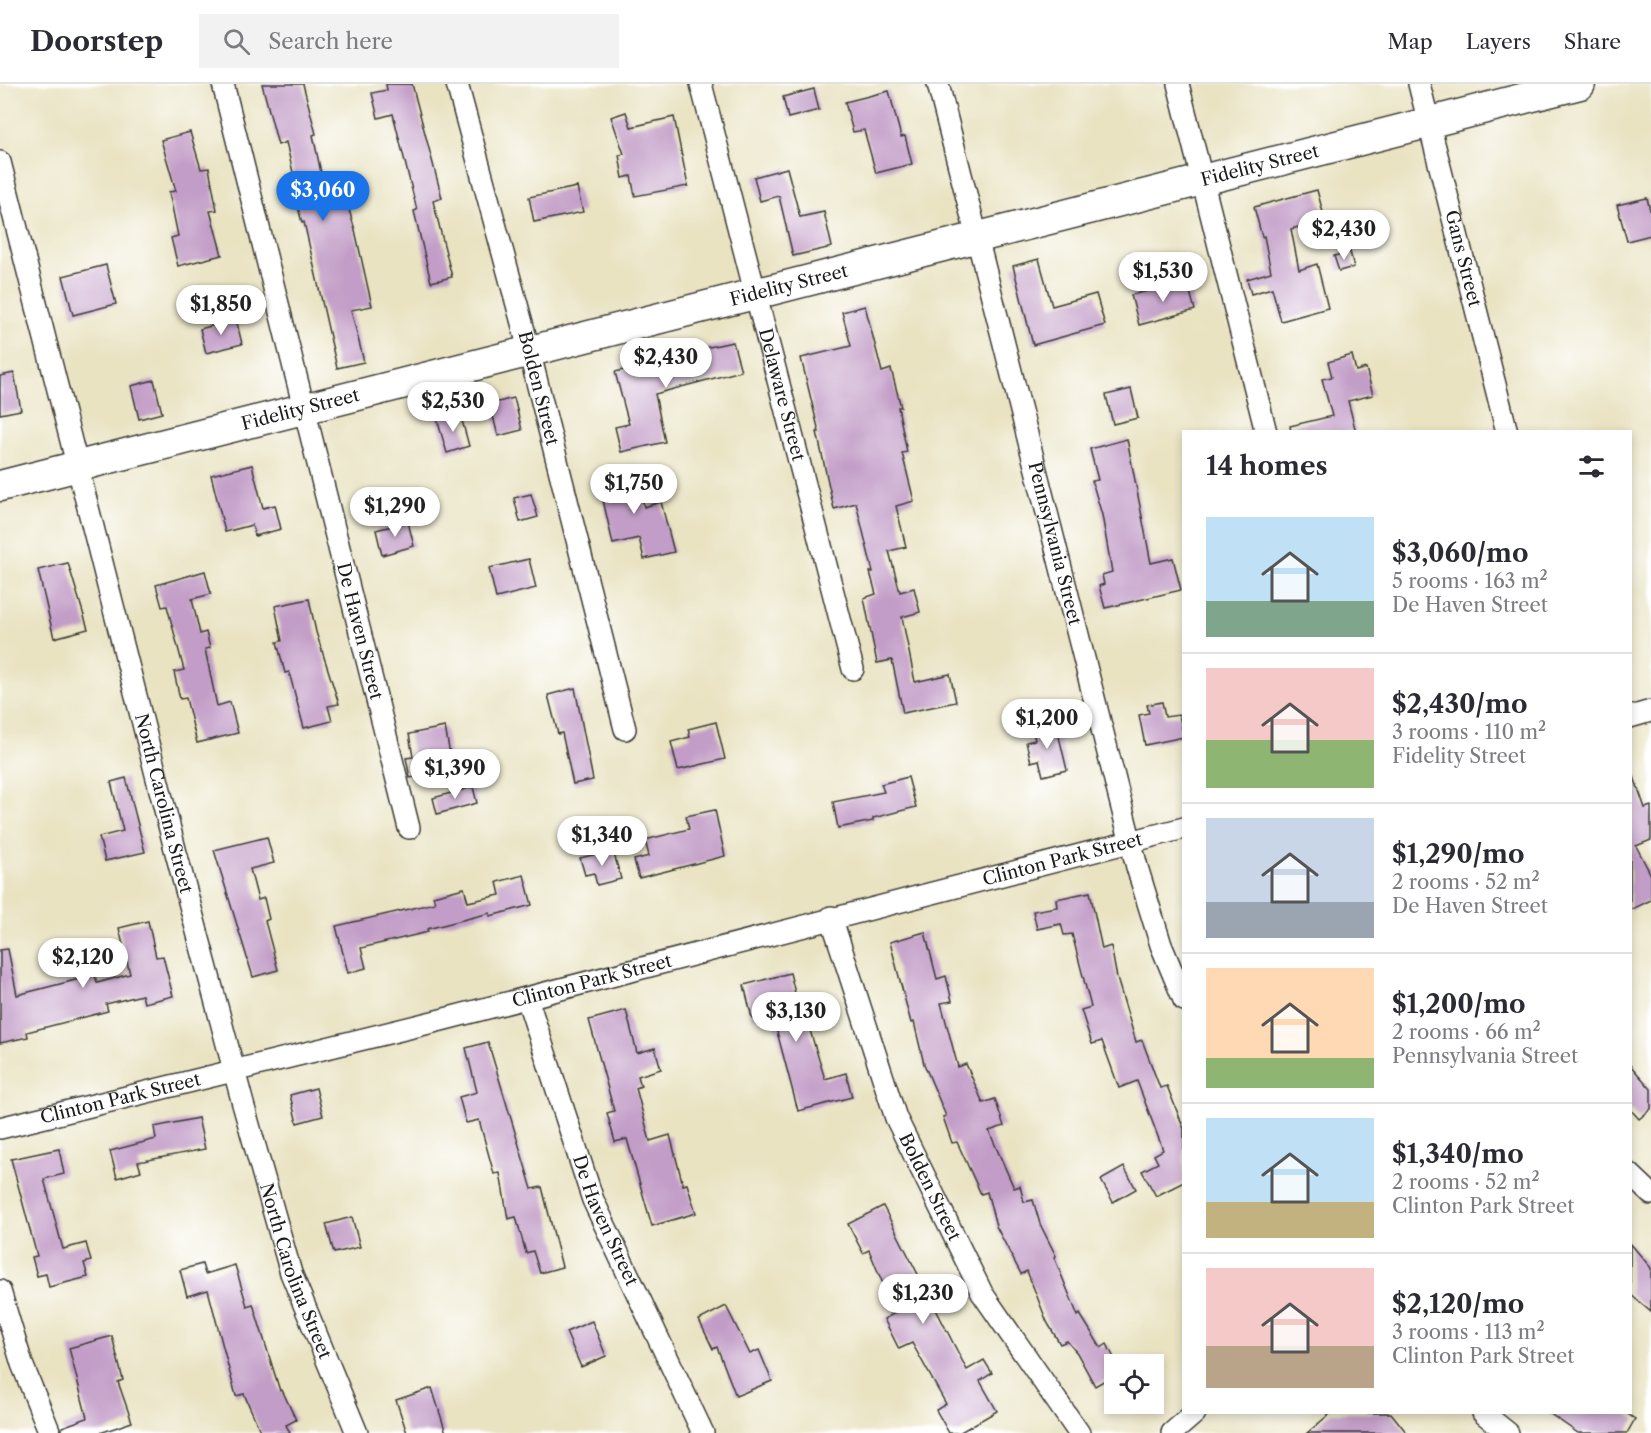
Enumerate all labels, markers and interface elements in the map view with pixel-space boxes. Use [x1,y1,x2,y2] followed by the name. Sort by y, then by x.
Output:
[199,14,619,68] search box
[30,24,163,58] text: Doorstep
[220,25,253,58] icon: search
[268,28,393,55] text: Search here
[1388,29,1433,54] text: Map
[1466,29,1531,54] text: Layers
[1564,29,1621,54] text: Share
[1199,140,1322,191] street label: Fidelity Street
[274,171,372,222] pin: $3,060
[290,178,356,202] text: $3,060
[1440,208,1486,310] street label: Gans Street
[1295,210,1393,261] pin: $2,430
[1312,217,1376,241] text: $2,430
[1114,252,1212,303] pin: $1,530
[1133,259,1193,283] text: $1,530
[728,260,851,311] street label: Fidelity Street
[172,285,270,336] pin: $1,850
[190,292,252,316] text: $1,850
[754,326,810,464] street label: Delaware Street
[513,329,564,448] street label: Bolden Street
[617,338,715,389] pin: $2,430
[634,345,698,369] text: $2,430
[404,382,502,433] pin: $2,530
[239,384,362,435] street label: Fidelity Street
[421,389,485,413] text: $2,530
[1206,450,1328,482] text: 14 homes
[1575,450,1608,483] icon: filters
[1023,459,1086,628] street label: Pennsylvania Street
[585,464,683,515] pin: $1,750
[604,471,664,495] text: $1,750
[346,487,444,538] pin: $1,290
[364,494,426,518] text: $1,290
[1392,537,1528,569] text: $3,060/mo
[1254,541,1326,613] icon: home
[332,560,388,703] street label: De Haven Street
[1392,569,1548,593] text: 5 rooms · 163 m²
[1392,593,1548,617] text: De Haven Street
[1392,688,1527,720] text: $2,430/mo
[1254,692,1326,764] icon: home
[998,699,1096,750] pin: $1,200
[1016,706,1078,730] text: $1,200
[130,711,197,896] street label: North Carolina Street
[1392,720,1546,744] text: 3 rooms · 110 m²
[1392,744,1526,768] text: Fidelity Street
[406,749,504,800] pin: $1,390
[424,756,486,780] text: $1,390
[553,816,651,867] pin: $1,340
[571,823,633,847] text: $1,340
[980,828,1145,891] street label: Clinton Park Street
[1392,838,1525,870] text: $1,290/mo
[1254,842,1326,914] icon: home
[1392,870,1540,894] text: 2 rooms · 52 m²
[1392,894,1548,918] text: De Haven Street
[34,938,132,989] pin: $2,120
[52,945,114,969] text: $2,120
[510,950,675,1012] street label: Clinton Park Street
[1392,988,1526,1020] text: $1,200/mo
[747,992,845,1043] pin: $3,130
[1254,992,1326,1064] icon: home
[765,999,827,1023] text: $3,130
[1392,1020,1541,1044] text: 2 rooms · 66 m²
[1392,1044,1578,1068] text: Pennsylvania Street
[38,1068,203,1129] street label: Clinton Park Street
[894,1129,966,1245] street label: Bolden Street
[1392,1138,1524,1170] text: $1,340/mo
[1254,1142,1326,1214] icon: home
[568,1152,643,1290] street label: De Haven Street
[1392,1170,1540,1194] text: 2 rooms · 52 m²
[255,1181,336,1363] street label: North Carolina Street
[1392,1194,1574,1218] text: Clinton Park Street
[874,1274,972,1325] pin: $1,230
[892,1281,954,1305] text: $1,230
[1392,1288,1524,1320] text: $2,120/mo
[1254,1292,1326,1364] icon: home
[1392,1320,1545,1344] text: 3 rooms · 113 m²
[1392,1344,1574,1368] text: Clinton Park Street
[1104,1354,1164,1414] map controls
[1104,1354,1164,1414] button: locate

